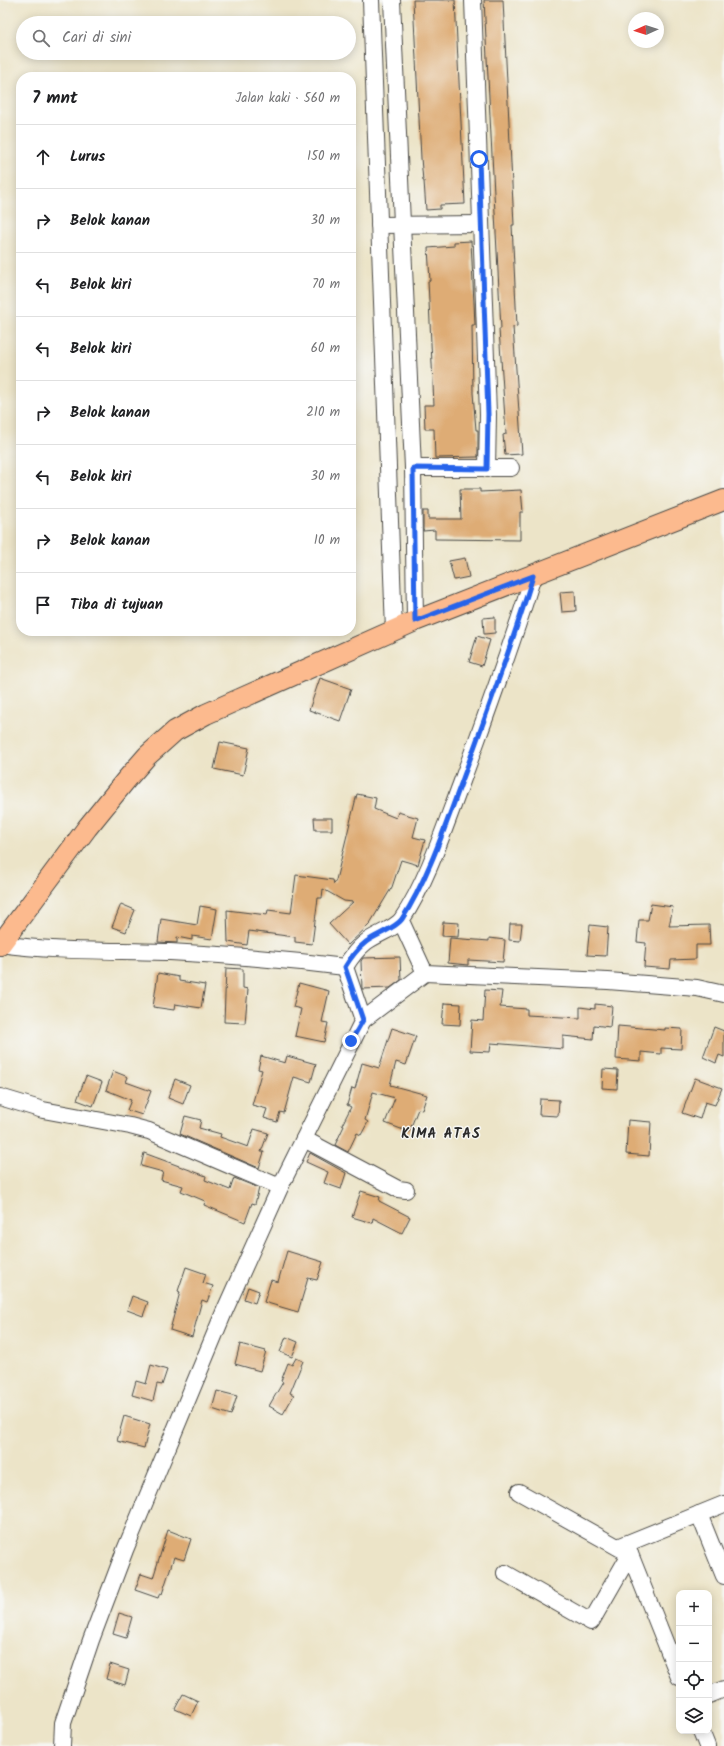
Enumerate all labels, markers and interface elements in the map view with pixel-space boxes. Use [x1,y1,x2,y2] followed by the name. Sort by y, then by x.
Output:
[628,12,664,48] north arrow
[16,16,356,60] search box
[62,26,131,50] text: Cari di sini
[30,27,52,49] icon: search
[32,85,78,112] text: 7 mnt
[235,88,340,109] text: Jalan kaki · 560 m
[70,145,105,169] text: Lurus
[32,146,54,168] icon: ahead
[307,146,340,167] text: 150 m
[470,150,488,168] route start
[70,209,150,233] text: Belok kanan
[32,210,54,232] icon: right
[311,210,340,231] text: 30 m
[70,273,131,297] text: Belok kiri
[32,274,54,296] icon: left
[312,274,340,295] text: 70 m
[70,337,131,361] text: Belok kiri
[32,338,54,360] icon: left
[311,338,340,359] text: 60 m
[70,401,150,425] text: Belok kanan
[32,402,54,424] icon: right
[306,402,340,423] text: 210 m
[70,465,131,489] text: Belok kiri
[32,466,54,488] icon: left
[311,466,340,487] text: 30 m
[70,529,150,553] text: Belok kanan
[32,530,54,552] icon: right
[314,530,340,551] text: 10 m
[70,593,163,617] text: Tiba di tujuan
[32,594,54,616] icon: arrive
[342,1032,360,1050] route end
[401,1123,481,1145] district label: KIMA ATAS
[676,1590,712,1734] map controls
[676,1590,712,1626] button: +
[676,1626,712,1662] button: −
[676,1662,712,1698] button: locate
[676,1698,712,1734] button: layers

